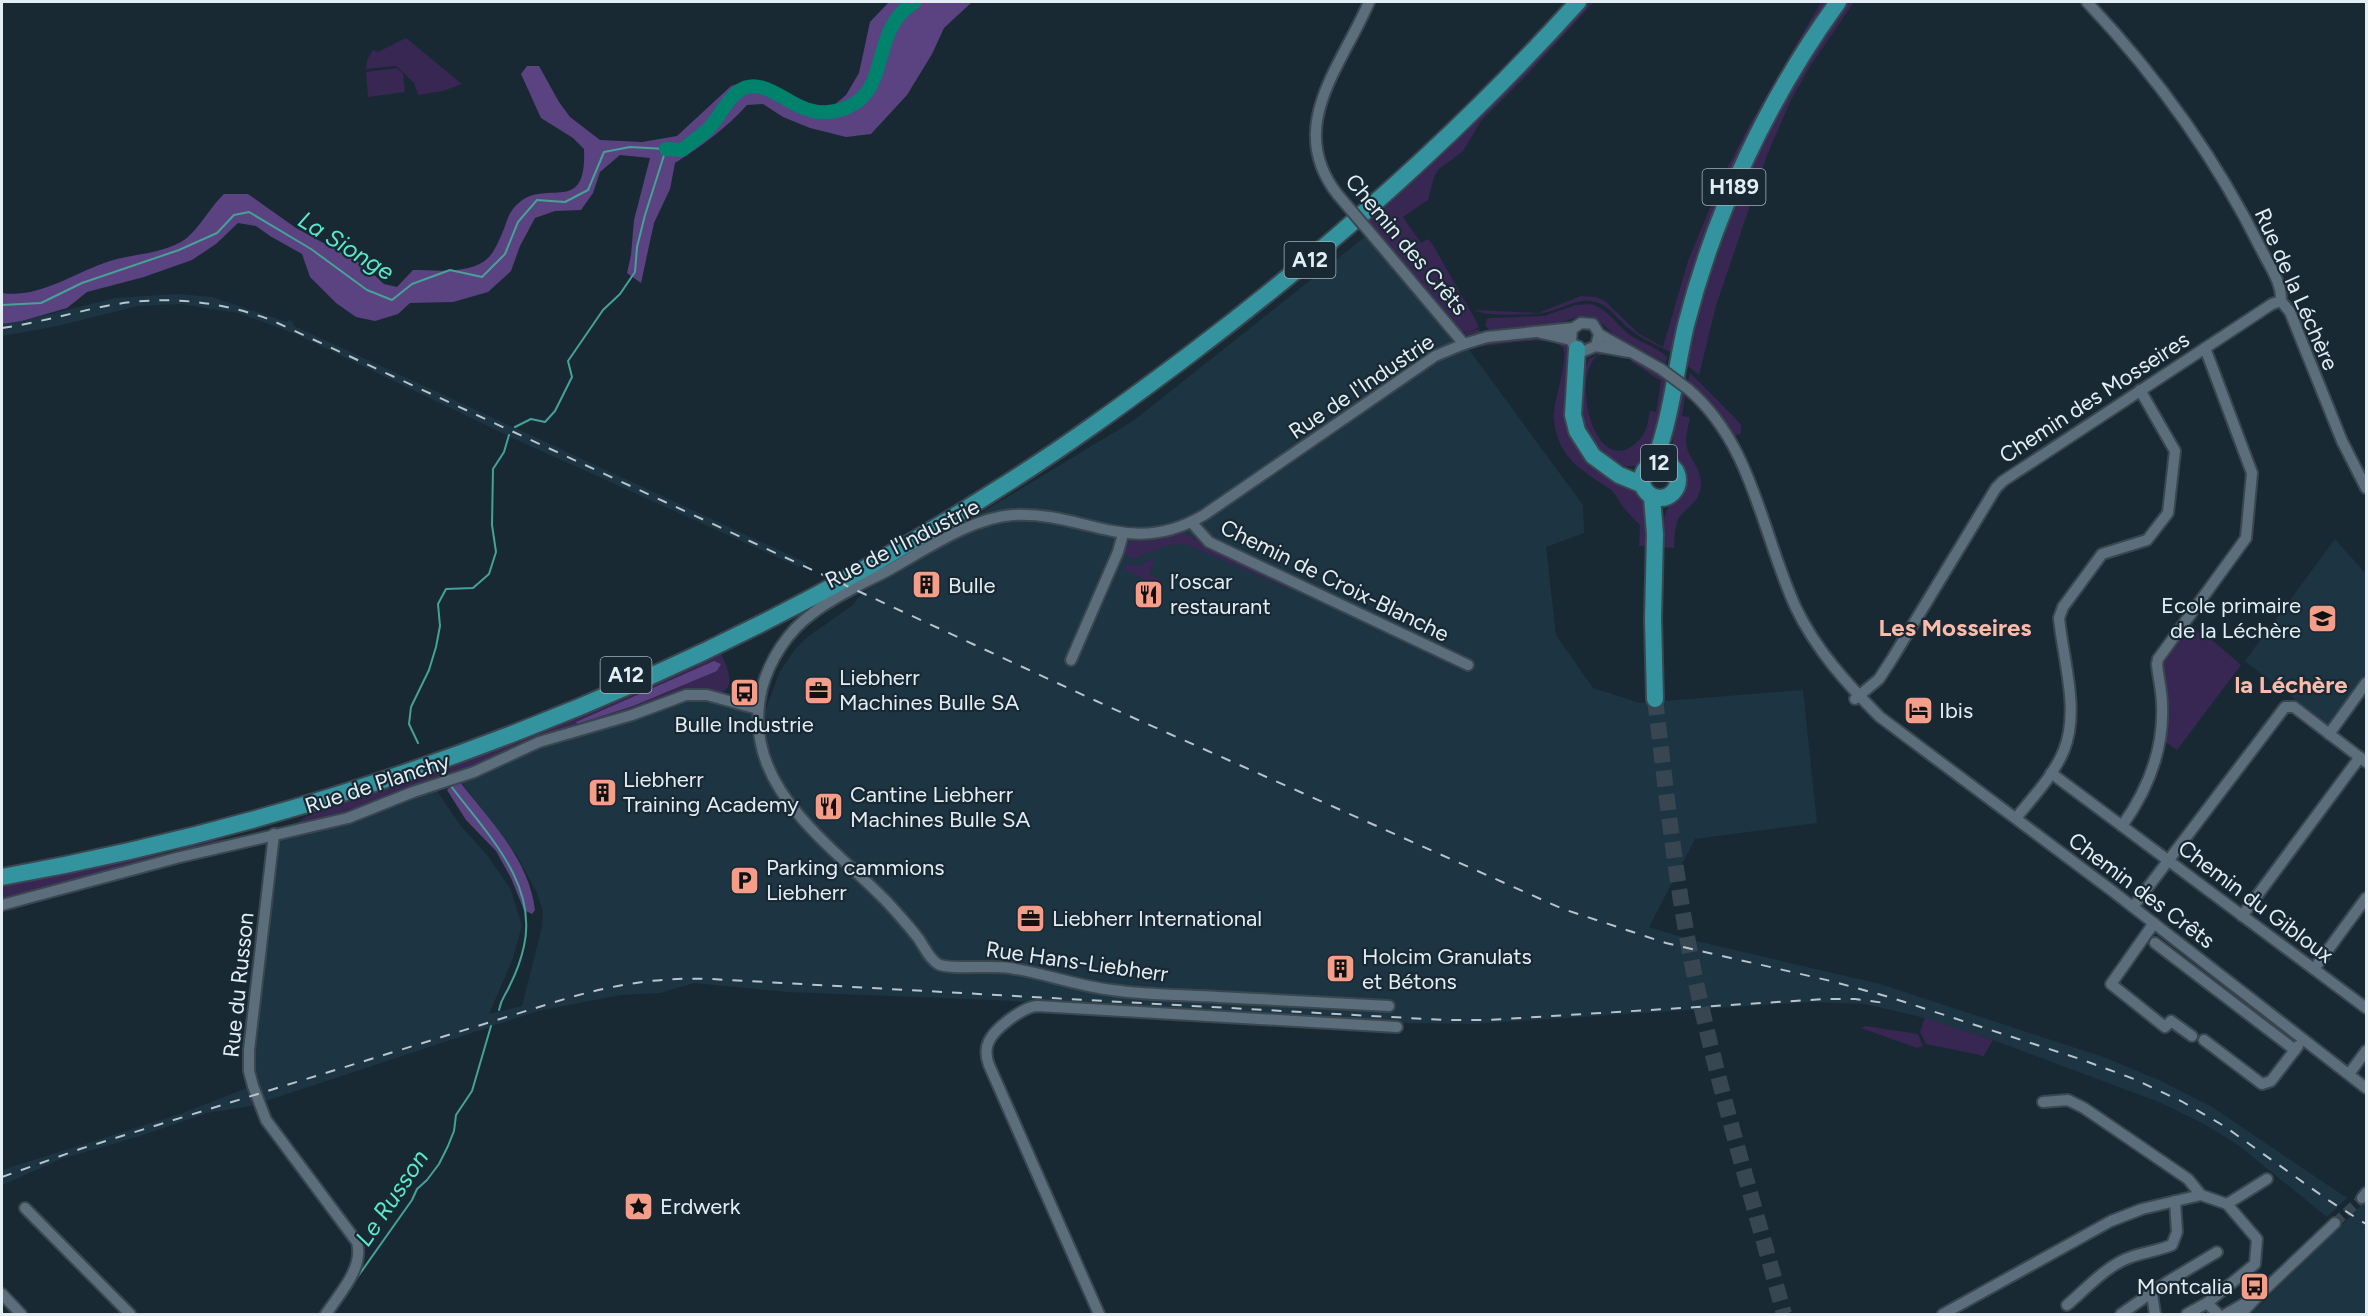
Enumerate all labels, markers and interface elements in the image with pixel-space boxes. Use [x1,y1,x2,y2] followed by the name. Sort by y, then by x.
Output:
[1340,168,1474,320] street label: Chemin des Crêts
[1702,169,1766,205] road number: H189
[2249,204,2344,374] street label: Rue de la Léchère
[293,205,399,286] water label: La Sionge
[1284,242,1336,278] road number: A12
[1994,326,2194,469] street label: Chemin des Mosseires
[1283,328,1439,445] street label: Rue de l'Industrie
[1641,445,1677,481] road number: 12
[821,493,984,594] street label: Rue de l'Industrie
[1216,513,1453,648] street label: Chemin de Croix-Blanche
[1170,568,1271,620] place label: l’oscar restaurant
[911,569,943,601] building icon: Bulle
[948,572,995,599] place label: Bulle
[1133,578,1165,610] restaurant icon: l’oscar restaurant
[2161,592,2301,644] place label: Ecole primaire de la Léchère
[2306,602,2338,634] school or university icon: Ecole primaire de la Léchère
[1878,613,2032,642] district label: Les Mosseires
[600,657,652,693] road number: A12
[839,664,1019,716] place label: Liebherr Machines Bulle SA
[2234,670,2348,699] district label: la Léchère
[802,674,834,706] office icon: Liebherr Machines Bulle SA
[728,676,760,708] bus stop icon: Bulle Industrie
[1902,694,1934,726] hotel icon: Ibis
[1939,697,1973,724] place label: Ibis
[674,711,814,738] place label: Bulle Industrie
[301,747,453,820] street label: Rue de Planchy
[623,766,799,818] place label: Liebherr Training Academy
[586,776,618,808] building icon: Liebherr Training Academy
[850,781,1030,833] place label: Cantine Liebherr Machines Bulle SA
[813,791,845,823] restaurant icon: Cantine Liebherr Machines Bulle SA
[2063,827,2220,954] street label: Chemin des Crêts
[2173,834,2339,969] street label: Chemin du Gibloux
[766,854,945,906] place label: Parking cammions Liebherr
[729,864,761,896] parking icon: Parking cammions Liebherr
[1015,902,1047,934] office icon: Liebherr International
[1052,905,1262,932] place label: Liebherr International
[217,911,260,1059] street label: Rue du Russon
[984,935,1170,988] street label: Rue Hans-Liebherr
[1362,943,1532,995] place label: Holcim Granulats et Bétons
[1325,953,1357,985] building icon: Holcim Granulats et Bétons
[349,1144,434,1251] water label: Le Russon
[623,1190,655,1222] place icon: Erdwerk
[660,1193,741,1220] place label: Erdwerk
[2238,1270,2270,1302] bus stop icon: Montcalia
[2137,1273,2233,1300] place label: Montcalia

